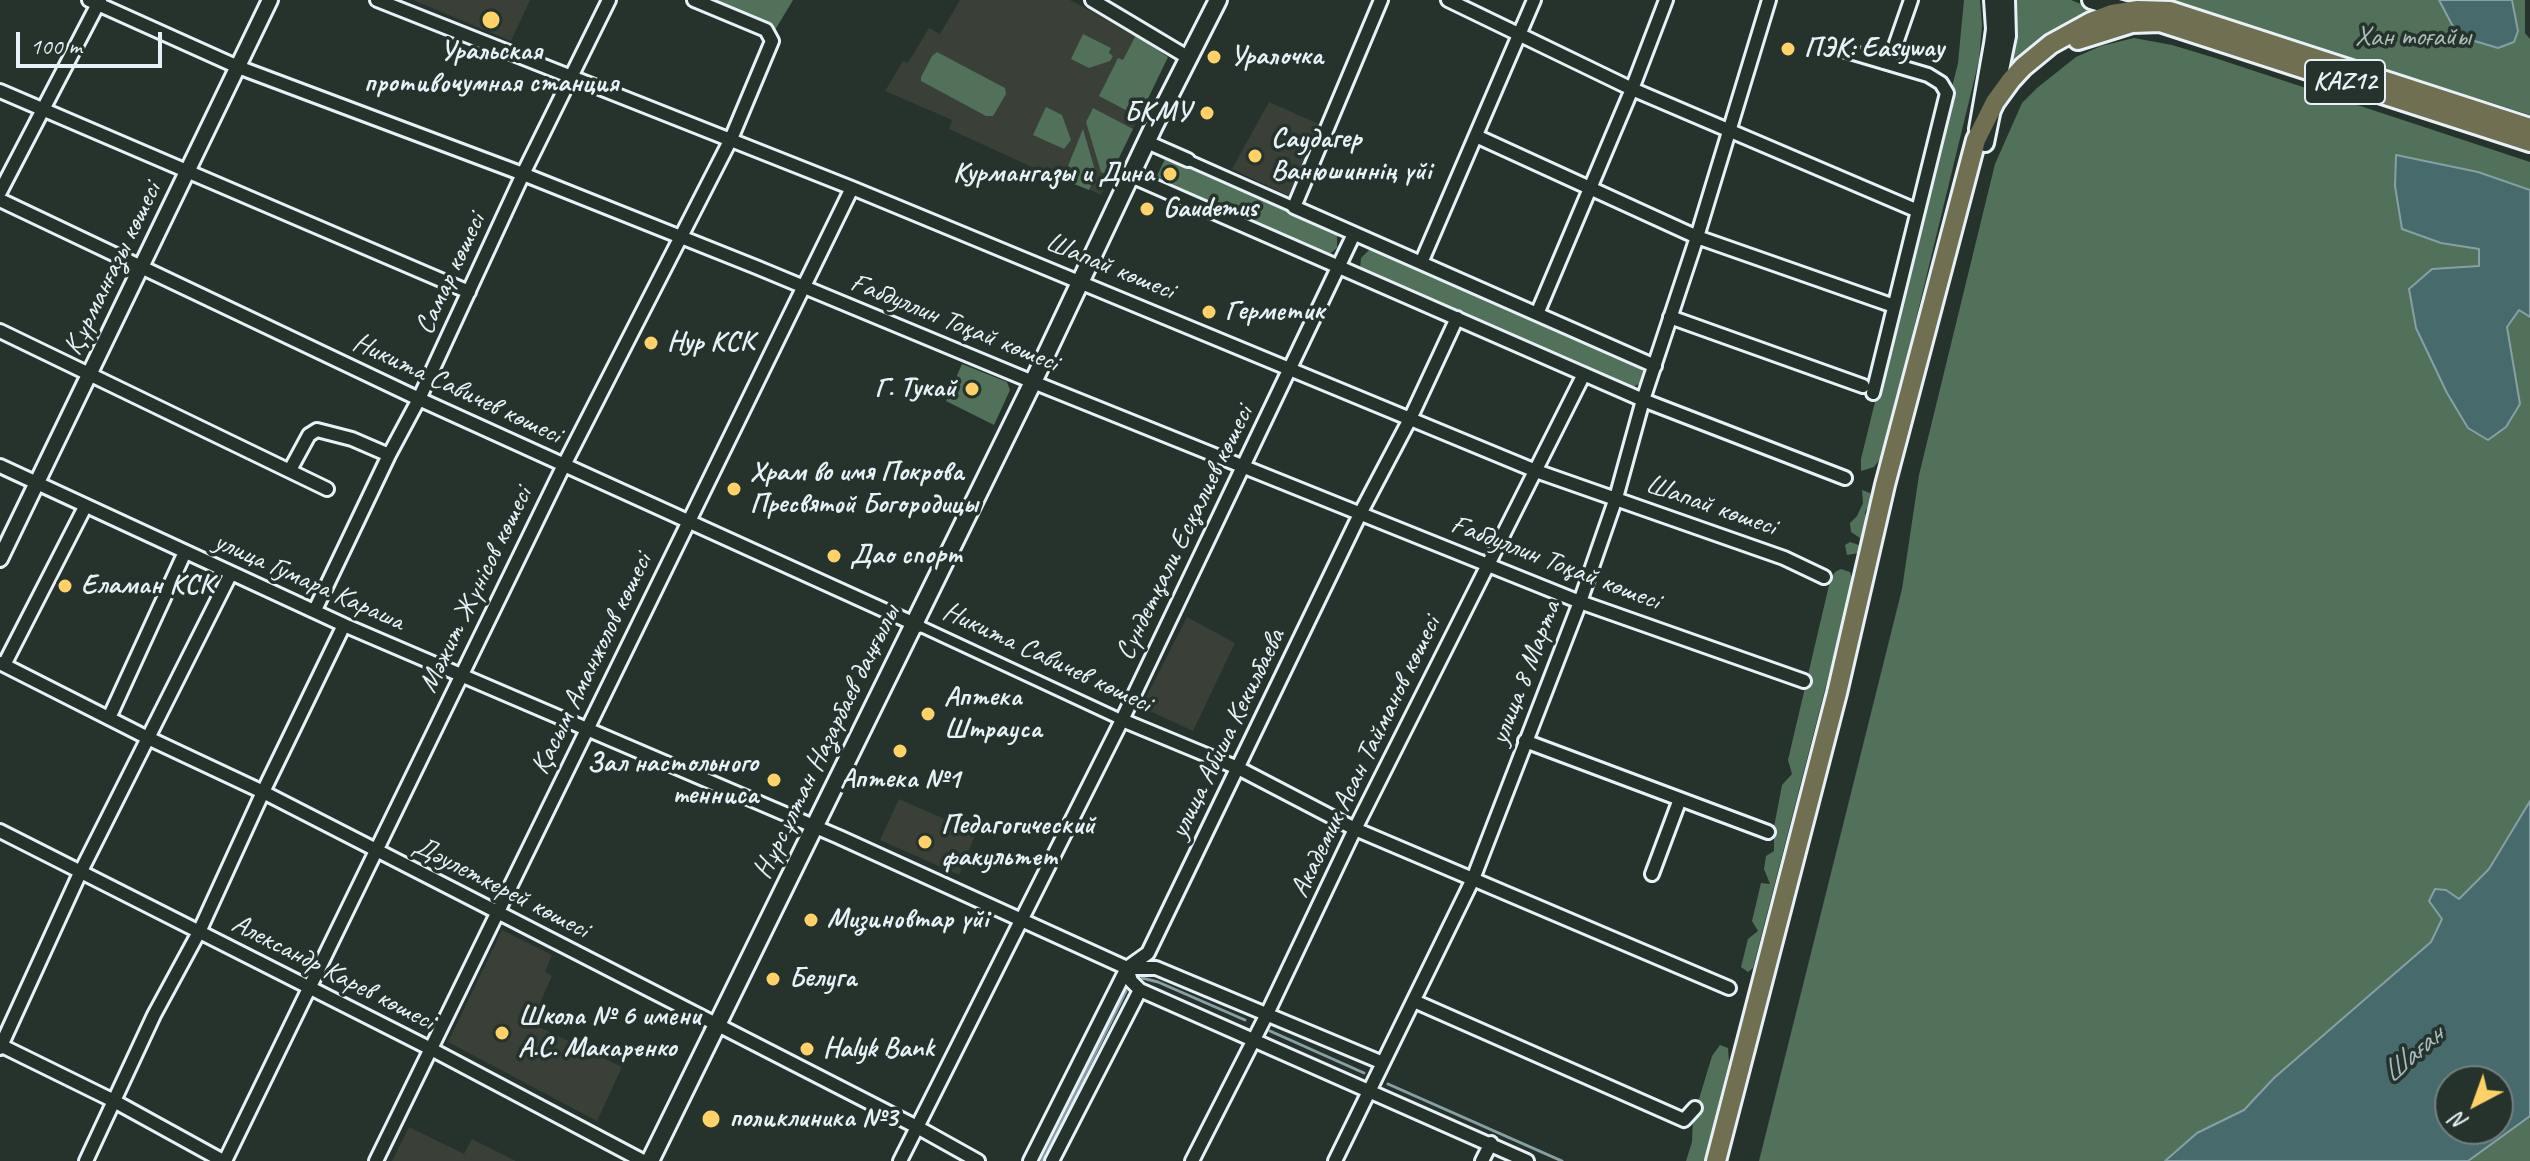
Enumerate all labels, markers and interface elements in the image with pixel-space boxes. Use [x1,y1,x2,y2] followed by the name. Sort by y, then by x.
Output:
[480,9,502,31] marker: Уральская противочумная станция
[20,16,166,66] scale bar
[2355,21,2471,55] park label: Хан тоғайы
[30,31,82,61] text: 100 m
[1804,32,1944,66] place label: ПЭК: Easyway
[364,35,618,101] place label: Уральская противочумная станция
[1230,40,1323,74] place label: Уралочка
[1779,40,1797,58] marker: ПЭК: Easyway
[1205,48,1223,66] marker: Уралочка
[2305,60,2385,104] road number: KAZ12
[1124,96,1191,130] place label: БҚМУ
[1198,104,1216,122] marker: БҚМУ
[1271,123,1431,189] place label: Саудагер Ванюшиннің үйі
[1246,147,1264,165] marker: Саудагер Ванюшиннің үйі
[953,157,1154,191] place label: Курмангазы и Дина
[1161,165,1179,183] marker: Курмангазы и Дина
[57,177,169,361] street label: Құрманғазы көшесі
[1163,192,1258,226] place label: Gaudemus
[1138,200,1156,218] marker: Gaudemus
[408,208,494,340] street label: Самар көшесі
[1041,226,1179,308] street label: Шапай көшесі
[845,266,1063,380] street label: Ғабдуллин Тоқай көшесі
[1225,295,1324,329] place label: Герметик
[1200,303,1218,321] marker: Герметик
[347,326,567,452] street label: Никита Савичев көшесі
[667,326,755,360] place label: Нур КСК
[642,334,660,352] marker: Нур КСК
[875,372,956,406] place label: Г. Тукай
[963,380,981,398] marker: Г. Тукай
[1109,400,1261,666] street label: Сүндетқали Есқалиев көшесі
[750,456,978,522] place label: Храм во имя Покрова Пресвятой Богородицы
[1641,468,1781,544] street label: Шапай көшесі
[725,480,743,498] marker: Храм во имя Покрова Пресвятой Богородицы
[412,482,540,698] street label: Мәжит Жүнісов көшесі
[1445,507,1665,619] street label: Ғабдуллин Тоқай көшесі
[209,525,409,639] street label: улица Гумара Караша
[850,539,961,573] place label: Дао спорт
[825,547,843,565] marker: Дао спорт
[524,548,660,780] street label: Қасым Аманжолов көшесі
[81,569,214,603] place label: Еламан КСК
[56,577,74,595] marker: Еламан КСК
[937,595,1157,721] street label: Никита Савичев көшесі
[1483,596,1569,750] street label: улица 8 Марта
[746,600,908,884] street label: Нұрсұлтан Назарбаев даңғылы
[1283,611,1449,903] street label: Академик Асан Тайманов көшесі
[1163,624,1293,844] street label: улица Абиша Кекилбаева
[944,681,1042,747] place label: Аптека Штрауса
[919,705,937,723] marker: Аптека Штрауса
[891,742,909,760] marker: Аптека №1
[587,747,758,813] place label: Зал настольного тенниса
[840,763,960,797] place label: Аптека №1
[765,771,783,789] marker: Зал настольного тенниса
[941,809,1095,875] place label: Педагогический факультет
[407,829,595,947] street label: Дәулеткерей көшесі
[916,833,934,851] marker: Педагогический факультет
[827,903,988,937] place label: Мизиновтар үйі
[226,907,440,1039] street label: Александр Карев көшесі
[802,911,820,929] marker: Мизиновтар үйі
[789,962,856,996] place label: Белуга
[764,970,782,988] marker: Белуга
[518,1000,701,1066] place label: Школа № 6 имени А.С. Макаренко
[2375,1018,2451,1092] water label: Шаған
[493,1024,511,1042] marker: Школа № 6 имени А.С. Макаренко
[823,1032,934,1066] place label: Halyk Bank
[798,1040,816,1058] marker: Halyk Bank
[2434,1065,2514,1145] north arrow
[729,1102,897,1136] place label: поликлиника №3
[2445,1107,2474,1137] text: N
[700,1108,722,1130] marker: поликлиника №3

